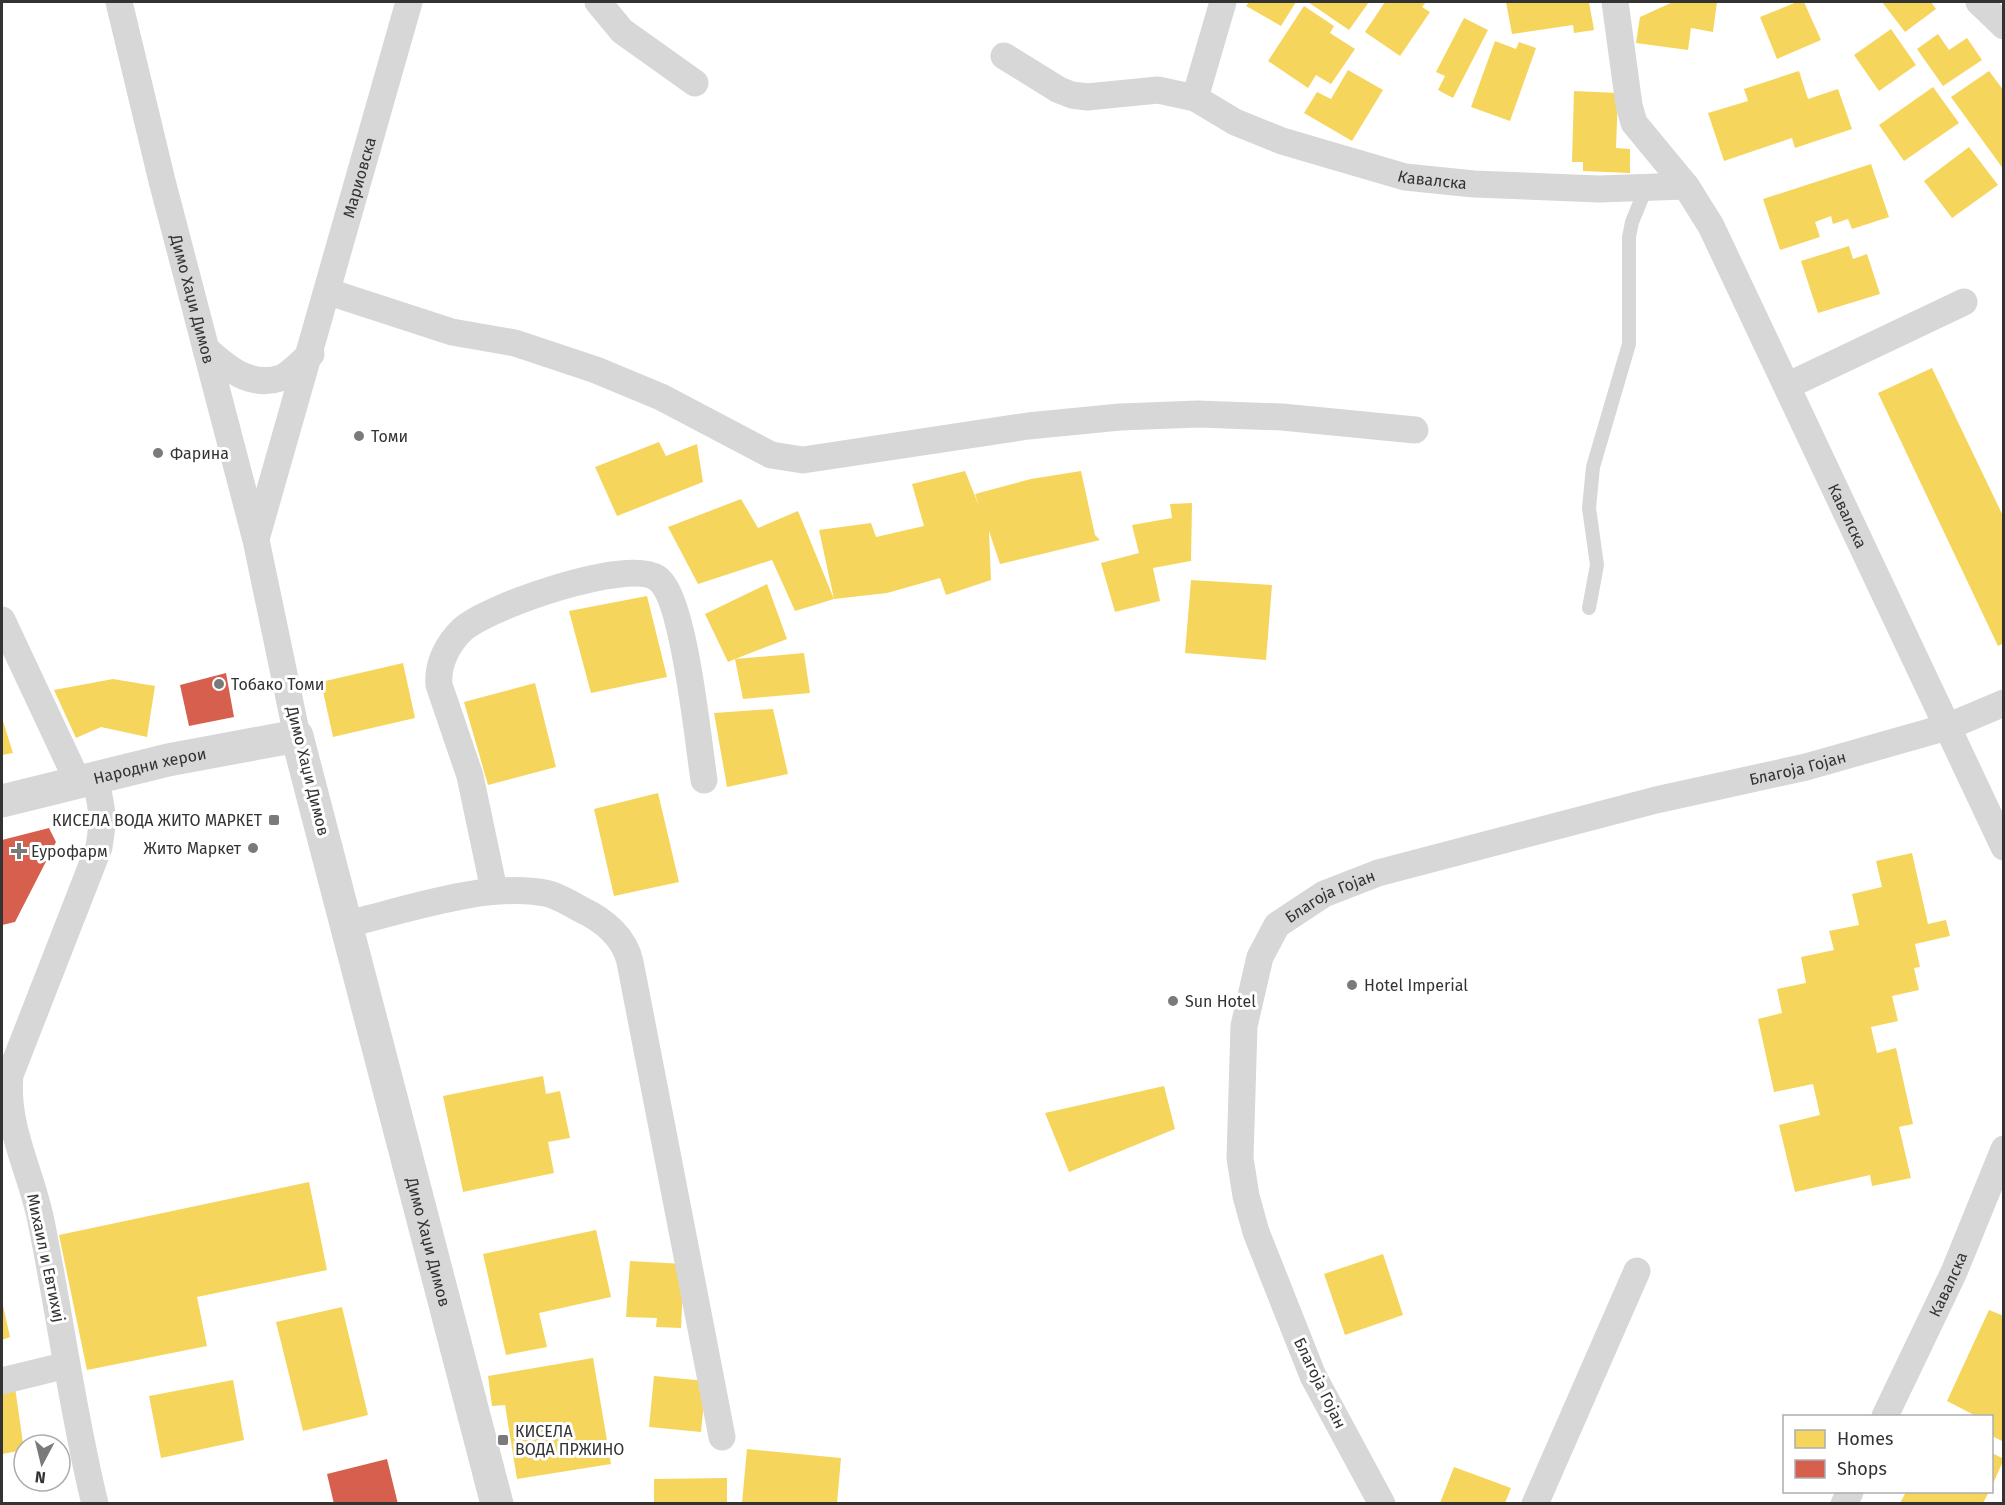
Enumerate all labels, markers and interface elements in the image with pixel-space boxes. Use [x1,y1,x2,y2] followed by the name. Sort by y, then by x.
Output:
[339,135,380,220] street label: Мариовска
[1396,166,1468,193] street label: Кавалска
[167,231,219,366] street label: Димо Хаџи Димов
[371,427,408,446] place label: Томи
[352,429,366,443] marker: Томи
[170,444,229,463] place label: Фарина
[151,446,165,460] marker: Фарина
[1824,480,1871,551] street label: Кавалска
[231,675,324,694] place label: Тобако Томи
[212,677,226,691] marker: Тобако Томи
[282,703,333,838] street label: Димо Хаџи Димов
[91,744,208,788] street label: Народни херои
[1747,747,1848,789] street label: Благоја Гојан
[52,811,263,830] place label: КИСЕЛА ВОДА ЖИТО МАРКЕТ
[267,813,281,827] marker: КИСЕЛА ВОДА ЖИТО МАРКЕТ
[144,839,242,858] place label: Жито Маркет
[246,841,260,855] marker: Жито Маркет
[31,842,108,861] place label: Еурофарм
[12,844,26,858] marker: Еурофарм
[1281,866,1378,927] street label: Благоја Гојан
[1364,976,1468,995] place label: Hotel Imperial
[1345,978,1359,992] marker: Hotel Imperial
[1185,992,1256,1011] place label: Sun Hotel
[1166,994,1180,1008] marker: Sun Hotel
[403,1174,455,1309] street label: Димо Хаџи Димов
[23,1192,69,1324] street label: Михаил и Евтихиј
[1925,1249,1971,1320] street label: Кавалска
[1290,1334,1350,1432] street label: Благоја Гојан
[1783,1415,1993,1493] legend
[515,1422,624,1459] place label: КИСЕЛА ВОДА ПРЖИНО
[1837,1428,1893,1450] text: Homes
[12,1433,72,1493] north arrow
[496,1433,510,1447] marker: КИСЕЛА ВОДА ПРЖИНО
[1837,1458,1887,1480] text: Shops
[34,1467,47,1487] text: N

